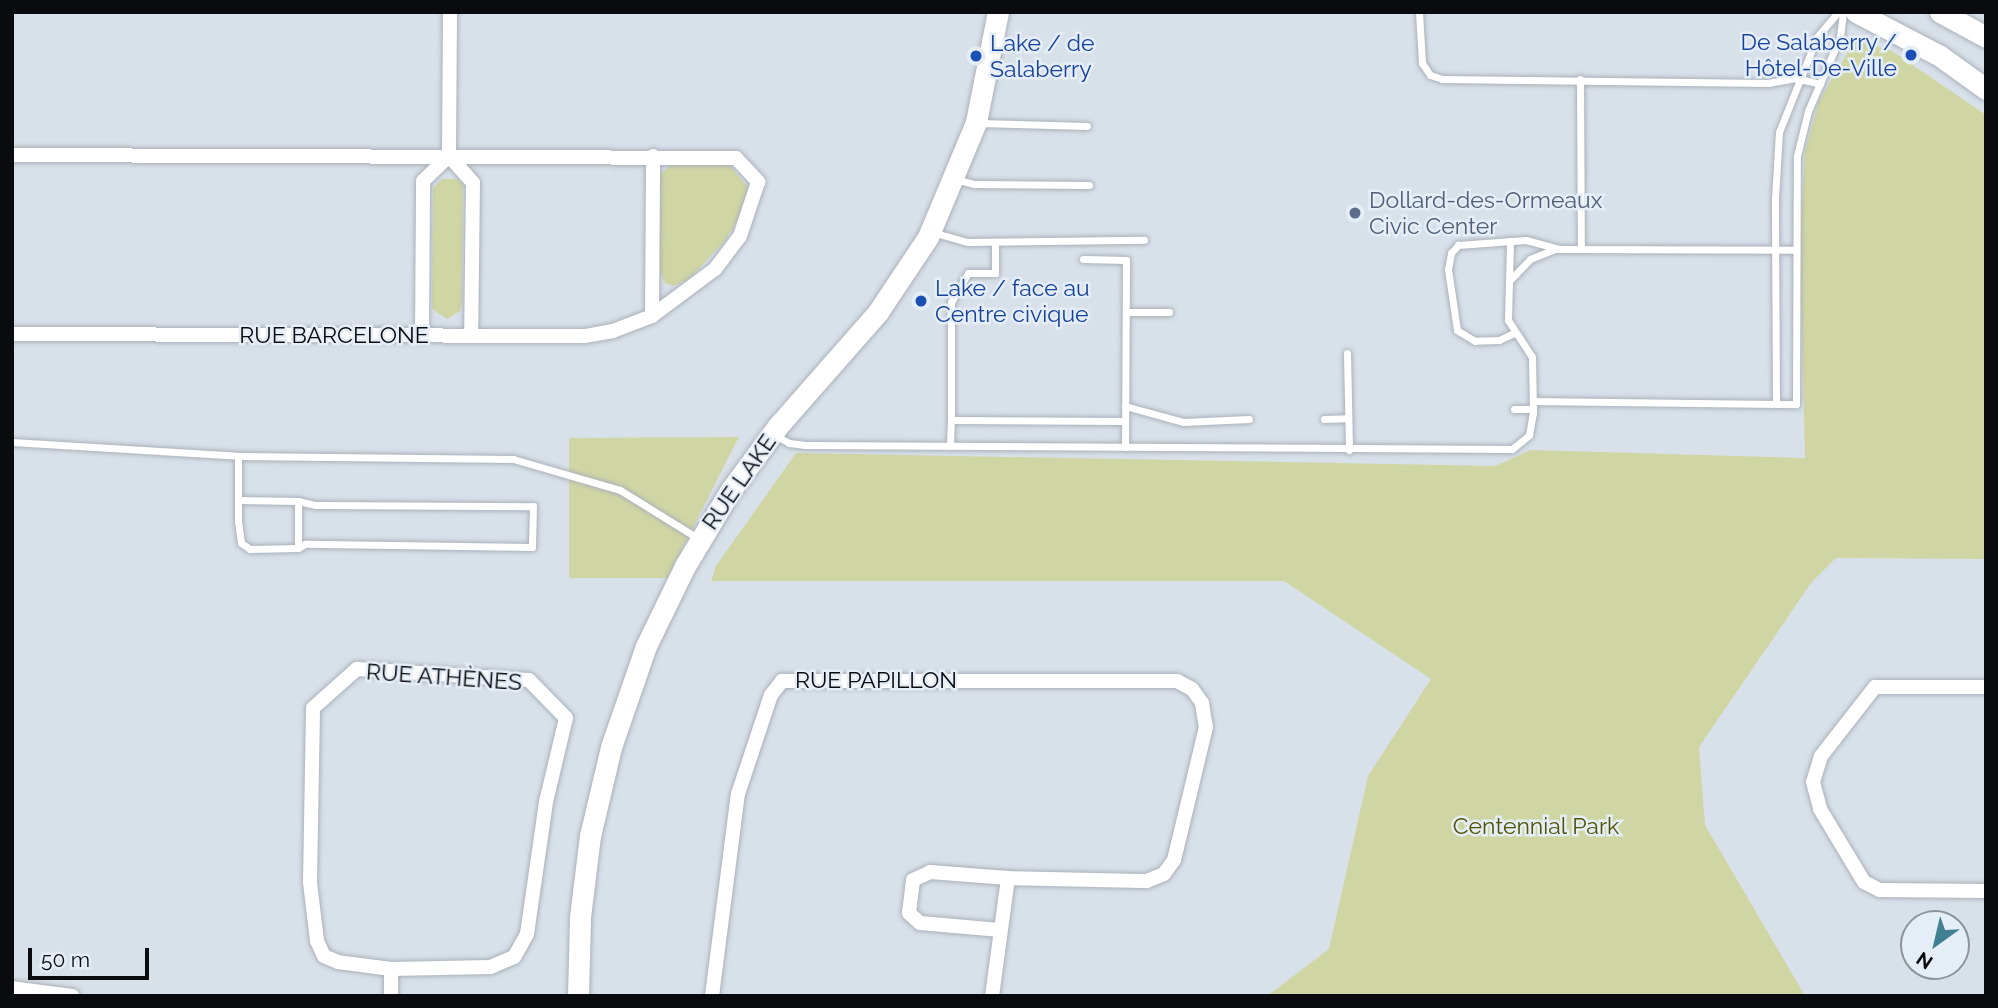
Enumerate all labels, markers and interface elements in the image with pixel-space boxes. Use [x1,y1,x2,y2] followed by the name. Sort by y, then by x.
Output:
[1740,28,1897,82] place label: De Salaberry / Hôtel-De-Ville
[990,29,1094,83] place label: Lake / de Salaberry
[1903,47,1919,63] marker: De Salaberry / Hôtel-De-Ville
[968,48,984,64] marker: Lake / de Salaberry
[1369,186,1602,240] place label: Dollard-des-Ormeaux Civic Center
[1347,205,1363,221] marker: Dollard-des-Ormeaux Civic Center
[935,274,1090,328] place label: Lake / face au Centre civique
[913,293,929,309] marker: Lake / face au Centre civique
[239,321,429,349] street label: RUE BARCELONE
[696,429,782,535] street label: RUE LAKE
[365,658,523,696] street label: RUE ATHÈNES
[795,666,957,694] street label: RUE PAPILLON
[1452,812,1620,840] park label: Centennial Park
[1900,910,1970,980] north arrow
[32,934,152,978] scale bar
[41,947,90,972] text: 50 m
[1912,948,1937,974] text: N

